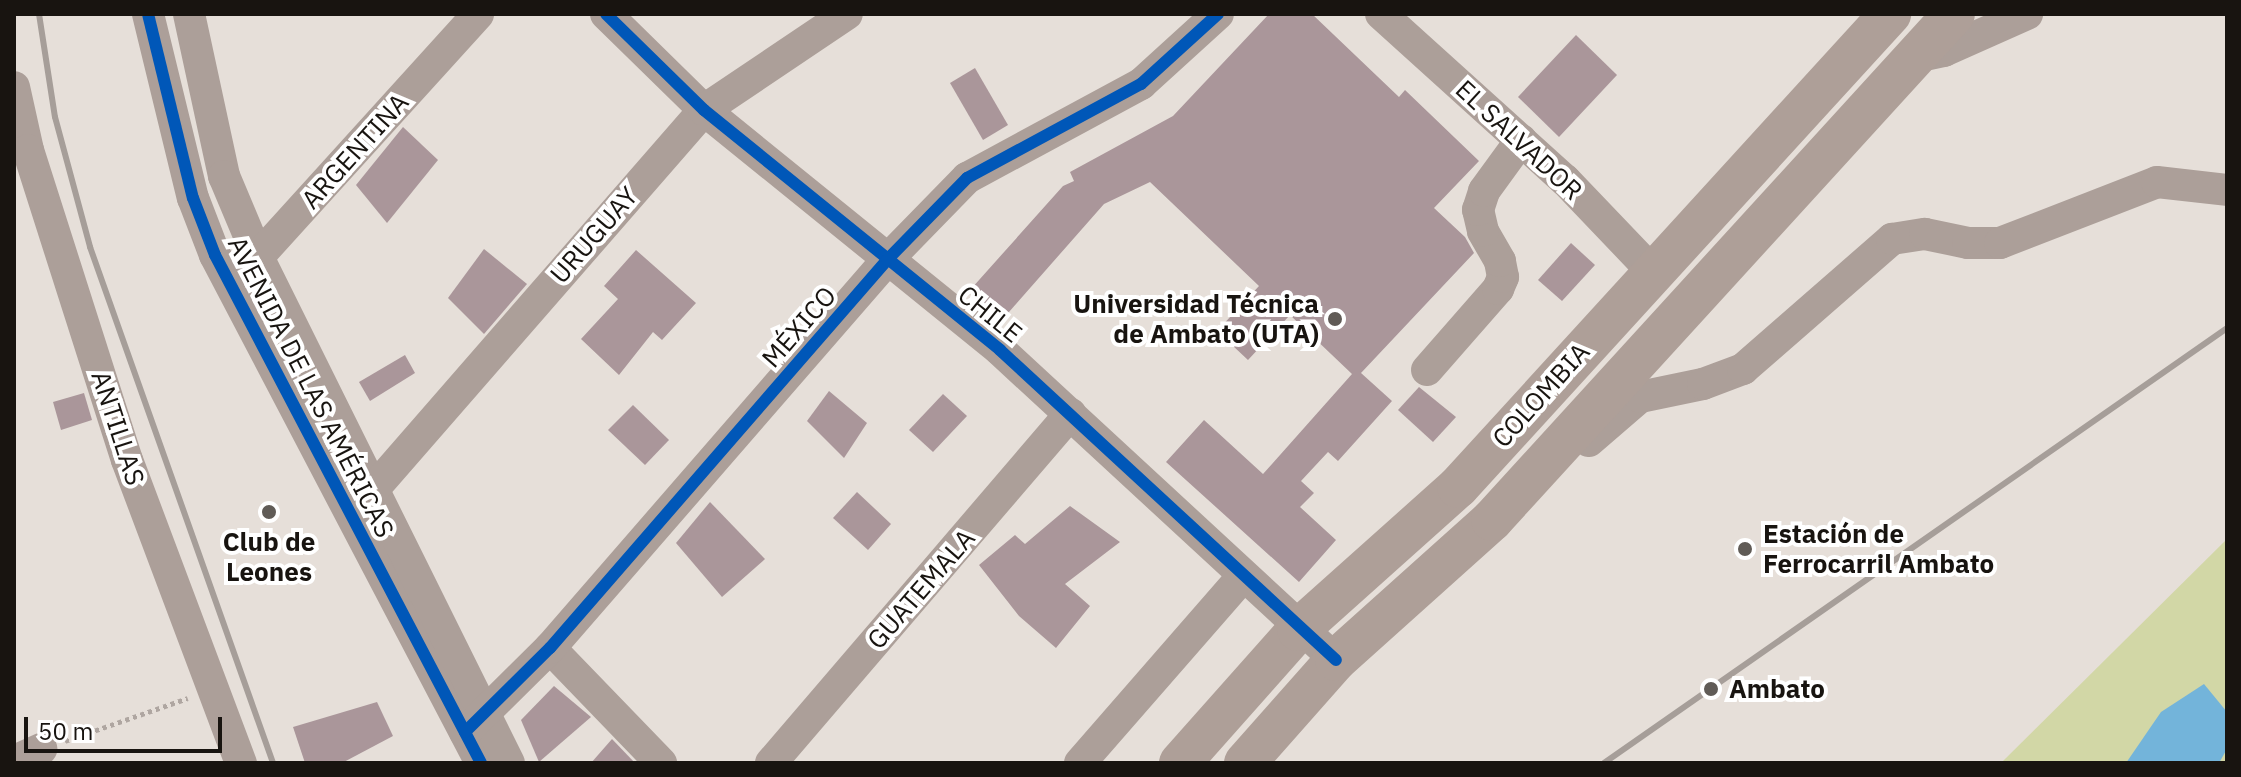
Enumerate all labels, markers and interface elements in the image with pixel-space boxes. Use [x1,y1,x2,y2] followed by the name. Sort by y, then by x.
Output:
[1449,74,1589,206] street label: EL SALVADOR
[295,87,415,215] street label: ARGENTINA
[544,180,644,290] street label: URUGUAY
[221,231,401,543] street label: AVENIDA DE LAS AMÉRICAS
[952,279,1028,349] street label: CHILE
[755,280,843,374] street label: MÉXICO
[1073,288,1319,350] place label: Universidad Técnica de Ambato (UTA)
[1326,310,1344,328] marker: Universidad Técnica de Ambato (UTA)
[1486,336,1596,454] street label: COLOMBIA
[85,367,151,489] street label: ANTILLAS
[258,501,280,523] marker: Club de Leones
[1763,518,1994,580] place label: Estación de Ferrocarril Ambato
[861,523,981,655] street label: GUATEMALA
[223,526,315,588] place label: Club de Leones
[1734,538,1756,560] marker: Estación de Ferrocarril Ambato
[1729,673,1825,705] place label: Ambato
[1700,678,1722,700] marker: Ambato
[28,701,226,751] scale bar
[38,715,93,747] text: 50 m

